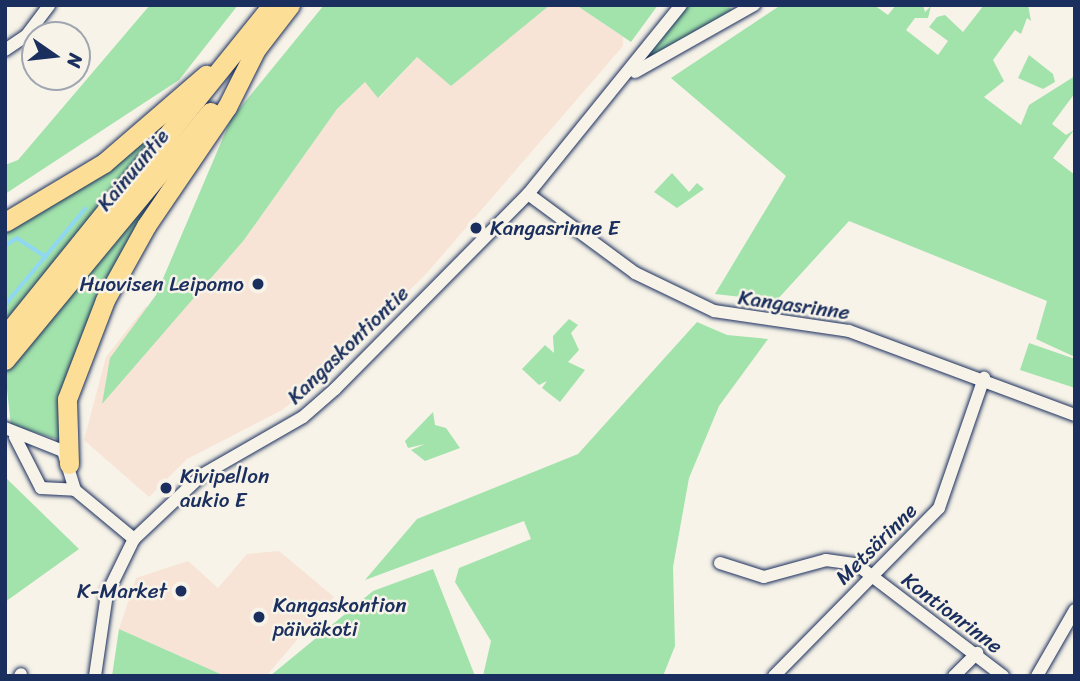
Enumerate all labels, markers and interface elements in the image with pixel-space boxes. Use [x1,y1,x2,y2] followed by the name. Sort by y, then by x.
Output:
[21,21,91,91] north arrow
[57,50,93,71] text: N
[92,124,174,216] street label: Kainuuntie
[490,215,619,241] place label: Kangasrinne E
[468,220,484,236] marker: Kangasrinne E
[80,271,244,297] place label: Huovisen Leipomo
[250,276,266,292] marker: Huovisen Leipomo
[282,281,414,409] street label: Kangaskontiontie
[737,285,851,325] street label: Kangasrinne
[180,463,269,513] place label: Kivipellon aukio E
[158,480,174,496] marker: Kivipellon aukio E
[830,498,922,590] street label: Metsärinne
[897,567,1007,659] street label: Kontionrinne
[77,578,167,604] place label: K-Market
[173,583,189,599] marker: K-Market
[273,592,406,642] place label: Kangaskontion päiväkoti
[251,609,267,625] marker: Kangaskontion päiväkoti

